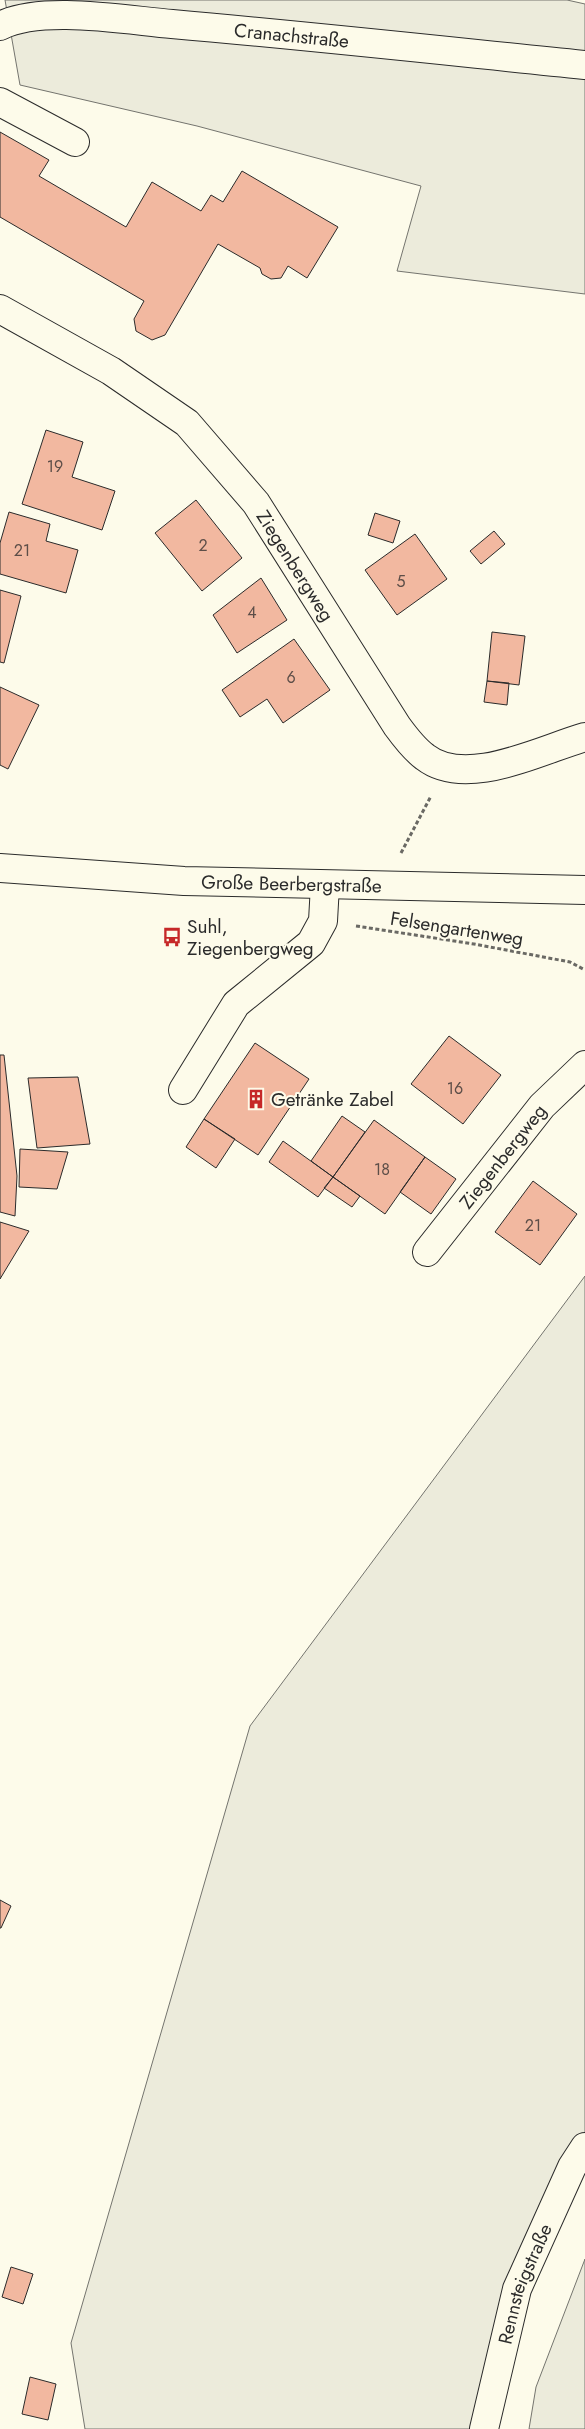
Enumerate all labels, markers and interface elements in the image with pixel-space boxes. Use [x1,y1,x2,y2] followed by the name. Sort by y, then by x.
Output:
[233,17,351,55] street label: Cranachstraße
[47,455,63,478] house number: 19
[250,505,340,627] street label: Ziegenbergweg
[198,534,208,557] house number: 2
[14,539,30,562] house number: 21
[396,570,406,593] house number: 5
[247,601,257,624] house number: 4
[286,666,296,689] house number: 6
[201,868,382,899] street label: Große Beerbergstraße
[388,905,525,952] street label: Felsengartenweg
[187,913,314,962] place label: Suhl, Ziegenbergweg
[161,926,183,948] bus stop icon: Suhl, Ziegenbergweg
[447,1077,463,1100] house number: 16
[271,1086,394,1113] place label: Getränke Zabel
[245,1088,267,1110] building icon: Getränke Zabel
[453,1098,553,1215] street label: Ziegenbergweg
[374,1158,390,1181] house number: 18
[525,1214,541,1237] house number: 21
[491,2219,559,2347] street label: Rennsteigstraße

